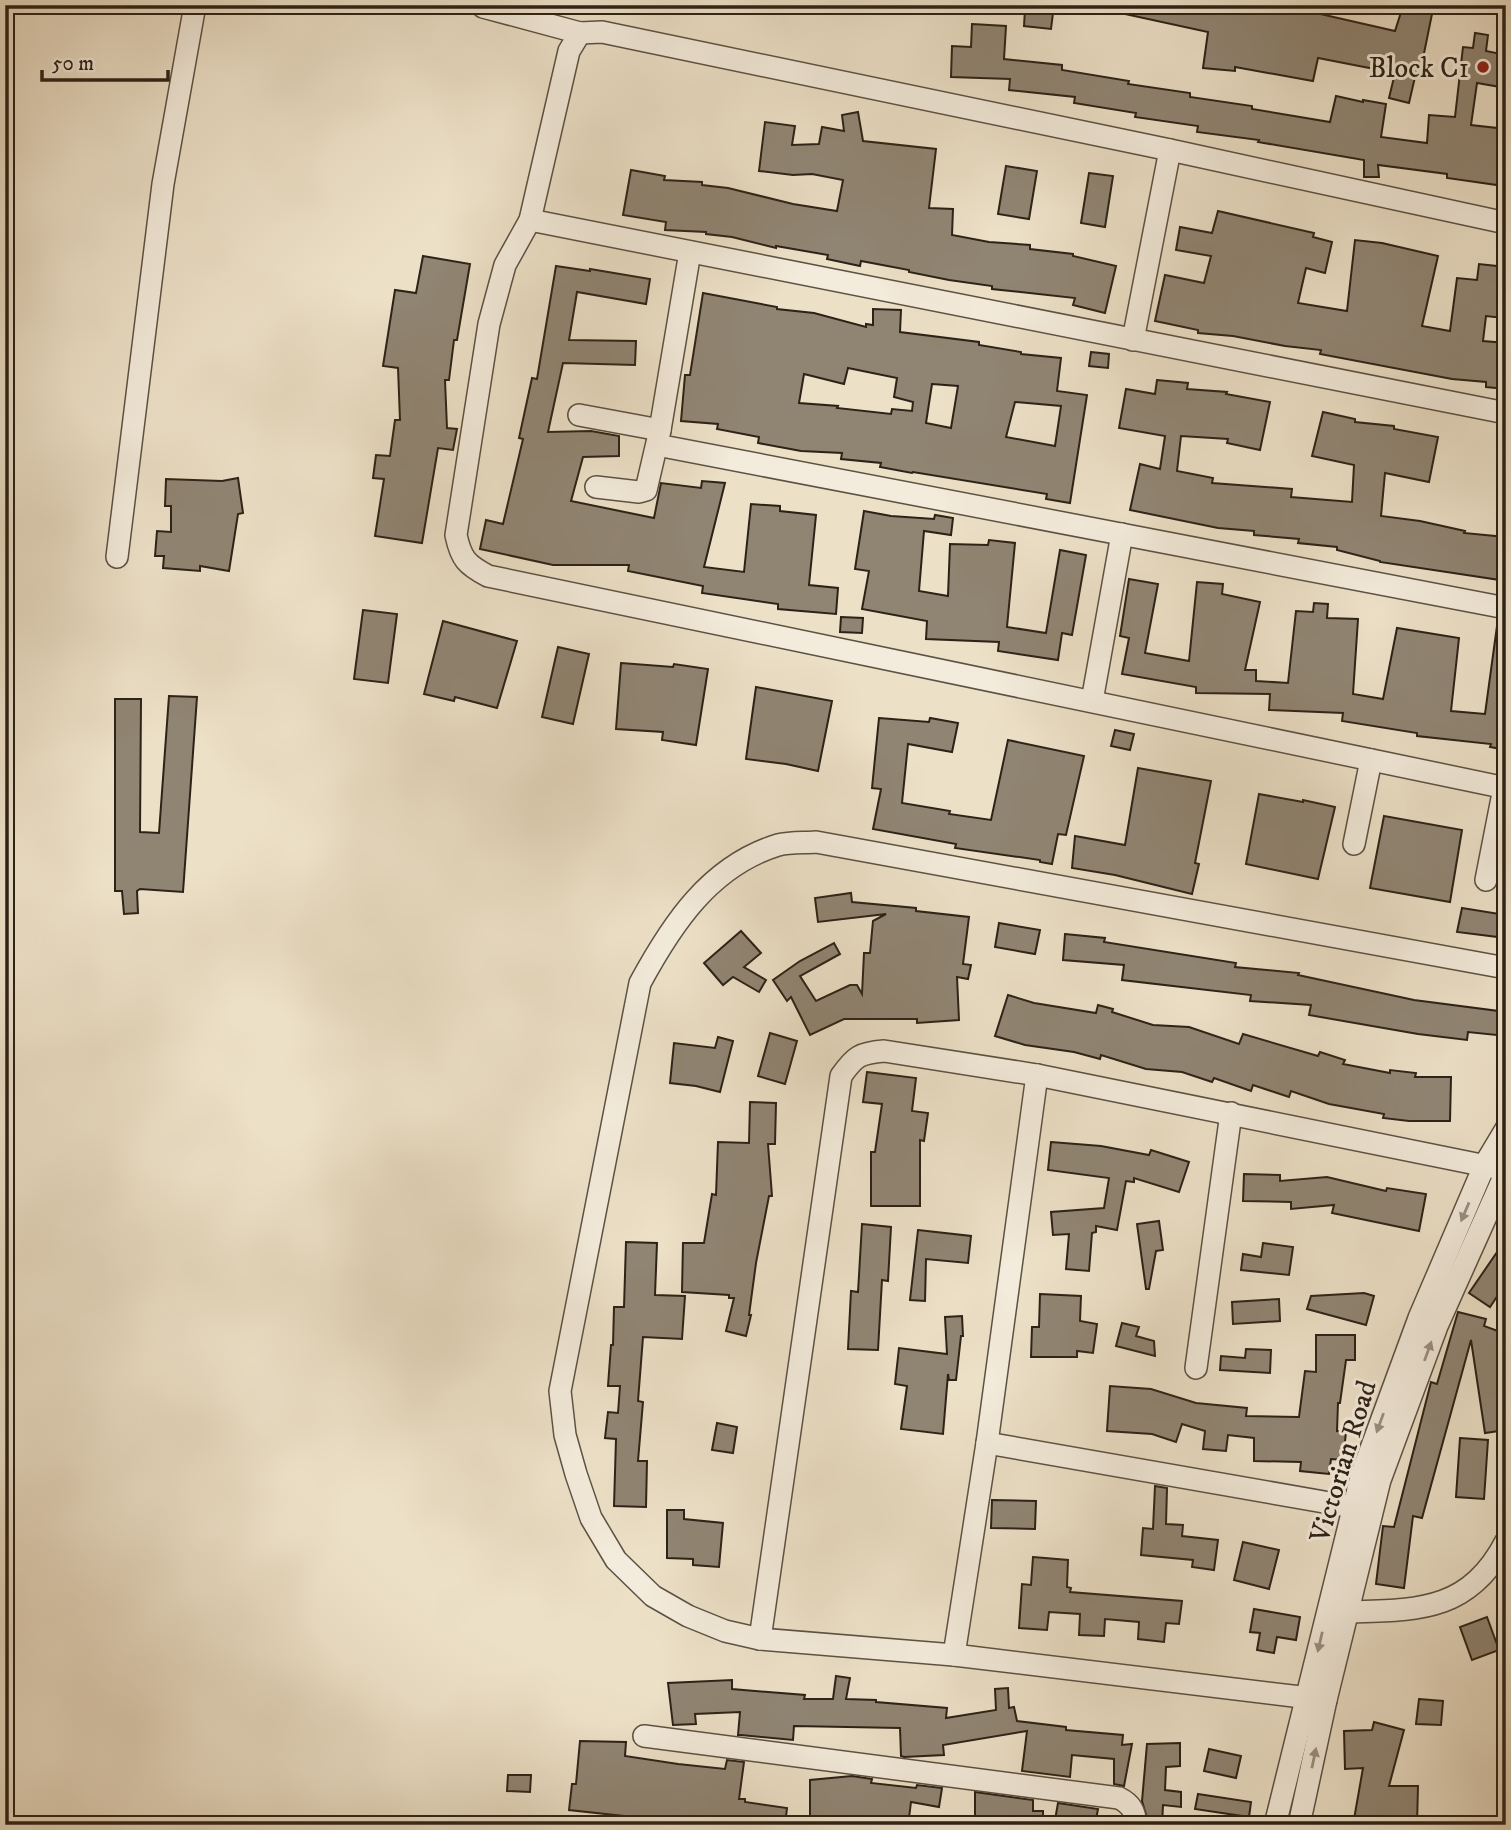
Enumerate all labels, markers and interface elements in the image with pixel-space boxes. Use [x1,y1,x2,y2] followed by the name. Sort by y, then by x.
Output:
[42,38,168,82] scale bar
[52,51,94,77] text: 50 m
[1369,51,1469,86] place label: Block C1
[1475,59,1491,75] marker: Block C1
[1459,1201,1470,1222] one-way arrow
[1422,1340,1433,1361] one-way arrow
[1302,1376,1385,1548] street label: Victorian Road
[1374,1412,1385,1433] one-way arrow
[1315,1631,1326,1653] one-way arrow
[1309,1747,1320,1769] one-way arrow

